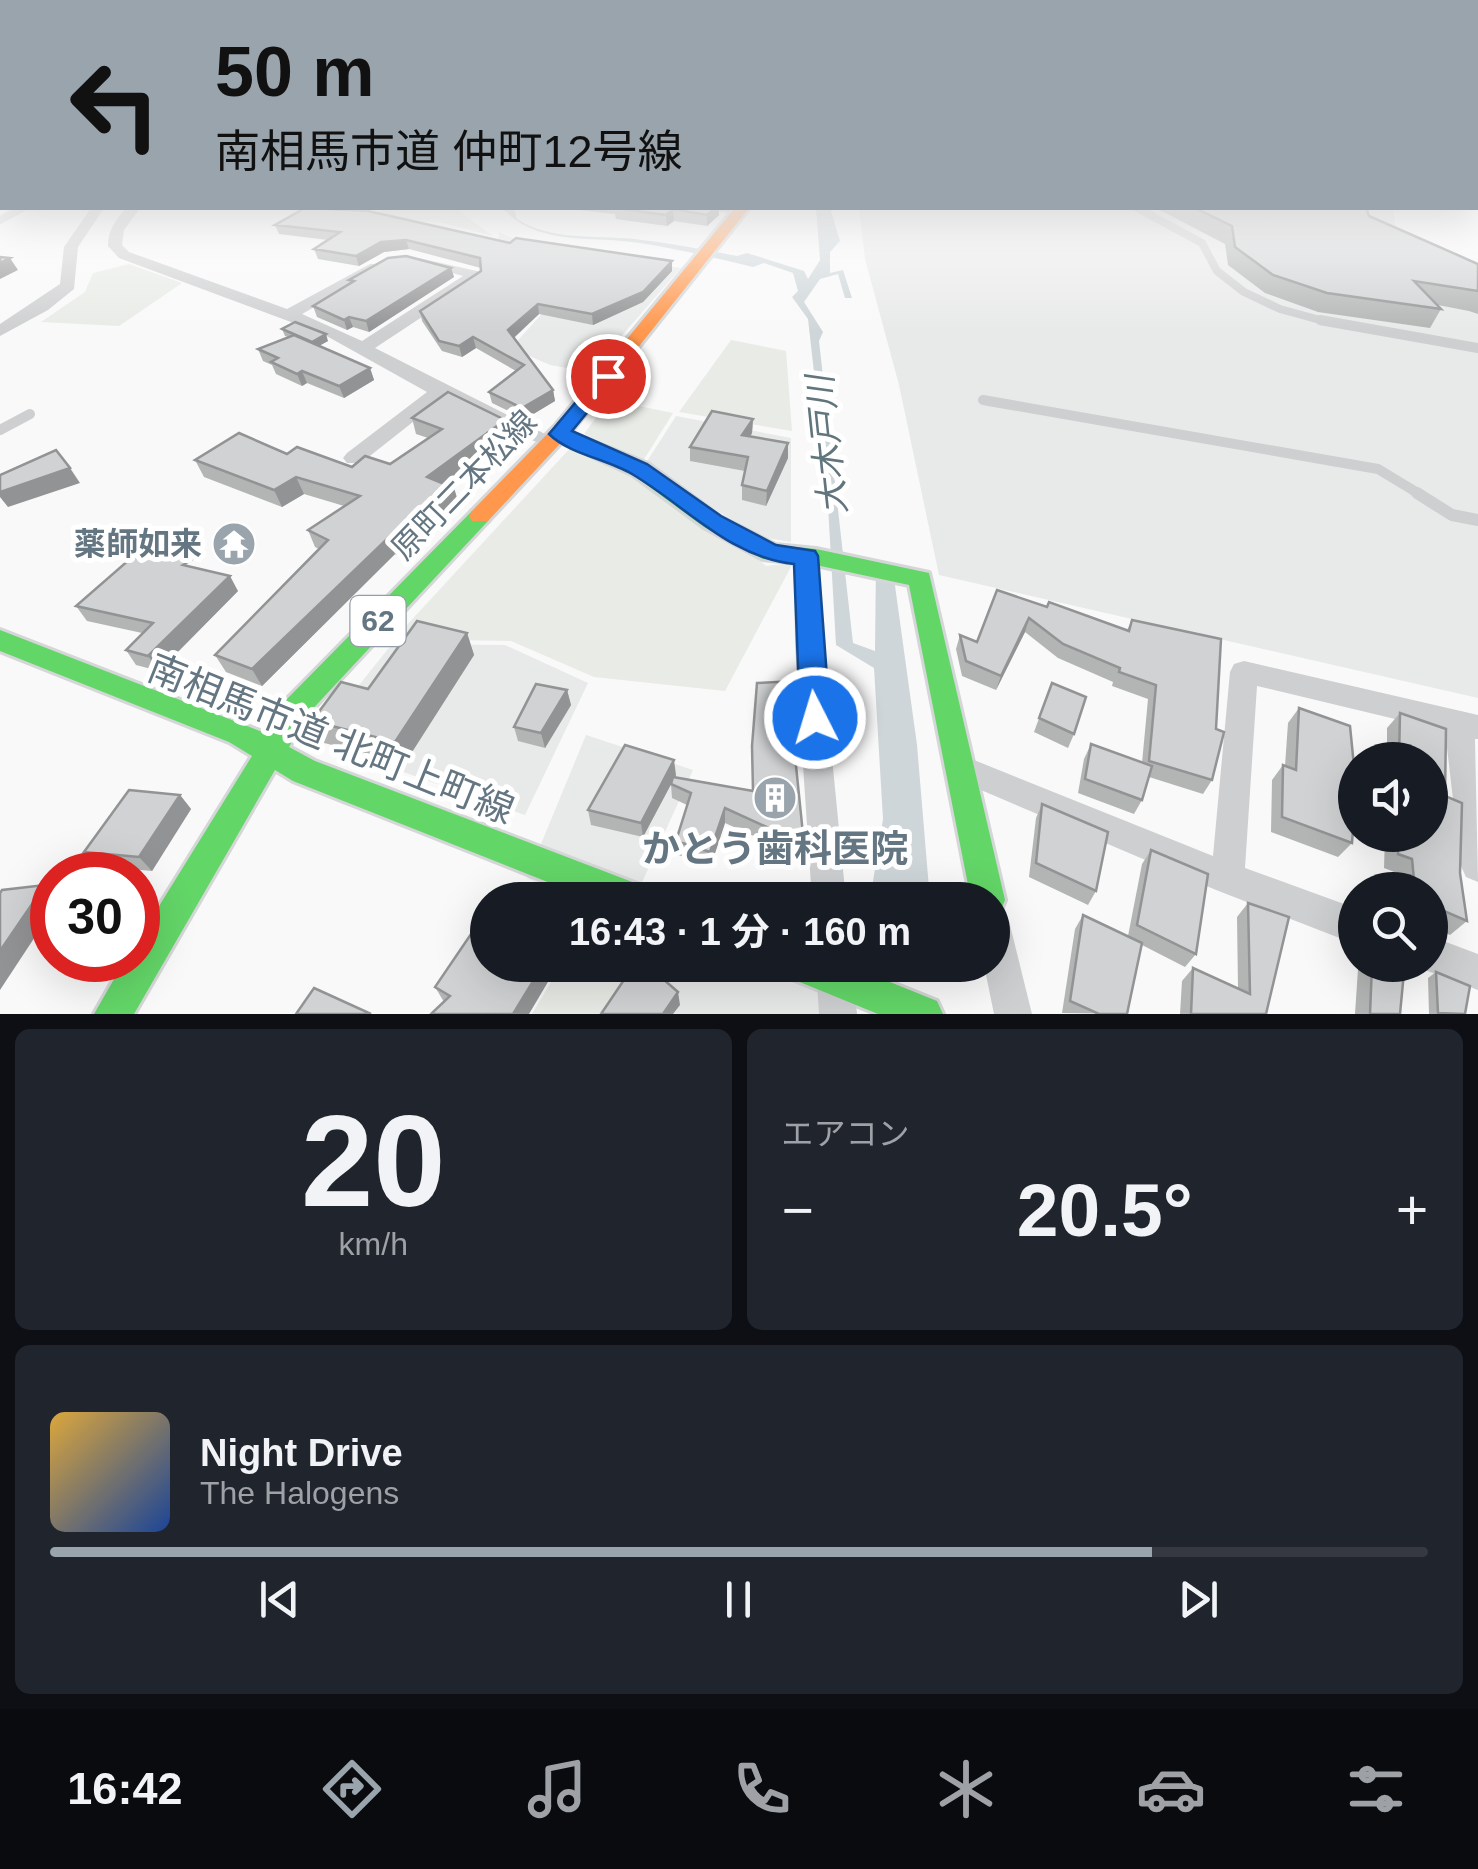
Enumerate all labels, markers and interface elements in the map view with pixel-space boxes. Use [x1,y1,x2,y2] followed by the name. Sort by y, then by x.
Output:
[215,33,375,111] text: 50 m
[50,40,180,170] icon: left
[215,126,683,177] text: 南相馬市道 仲町12号線
[566,334,651,419] pin
[581,349,636,404] icon: arrive
[799,369,853,517] water label: 大木戸川
[384,403,544,567] street label: 原町二本松線
[211,521,257,567] temple icon: 薬師如来
[74,526,202,562] place label: 薬師如来
[350,596,406,646] road number: 62
[142,646,520,832] street label: 南相馬市道 北町上町線
[763,666,867,770] position arrow
[1338,742,1448,982] map controls
[1338,742,1448,852] button: sound
[752,775,798,821] building icon: かとう歯科医院
[642,828,908,870] place label: かとう歯科医院
[30,852,160,982] speed limit sign: 30
[1338,872,1448,982] button: search
[569,911,911,953] text: 16:43 · 1 分 · 160 m
[301,1088,446,1234] text: 20
[782,1116,910,1152] text: エアコン
[1017,1168,1193,1252] text: 20.5°
[782,1179,814,1241] text: −
[1396,1179,1428,1241] text: +
[339,1226,408,1262] text: km/h
[200,1432,403,1474] text: Night Drive
[200,1475,399,1511] text: The Halogens
[252,1572,307,1627] icon: previous
[711,1572,766,1627] icon: pause
[1171,1572,1226,1627] icon: next
[317,1754,387,1824] icon: directions
[522,1754,592,1824] icon: music
[727,1754,797,1824] icon: phone
[931,1754,1001,1824] icon: climate
[1136,1754,1206,1824] icon: car
[1341,1754,1411,1824] icon: filters
[67,1763,182,1814] text: 16:42

